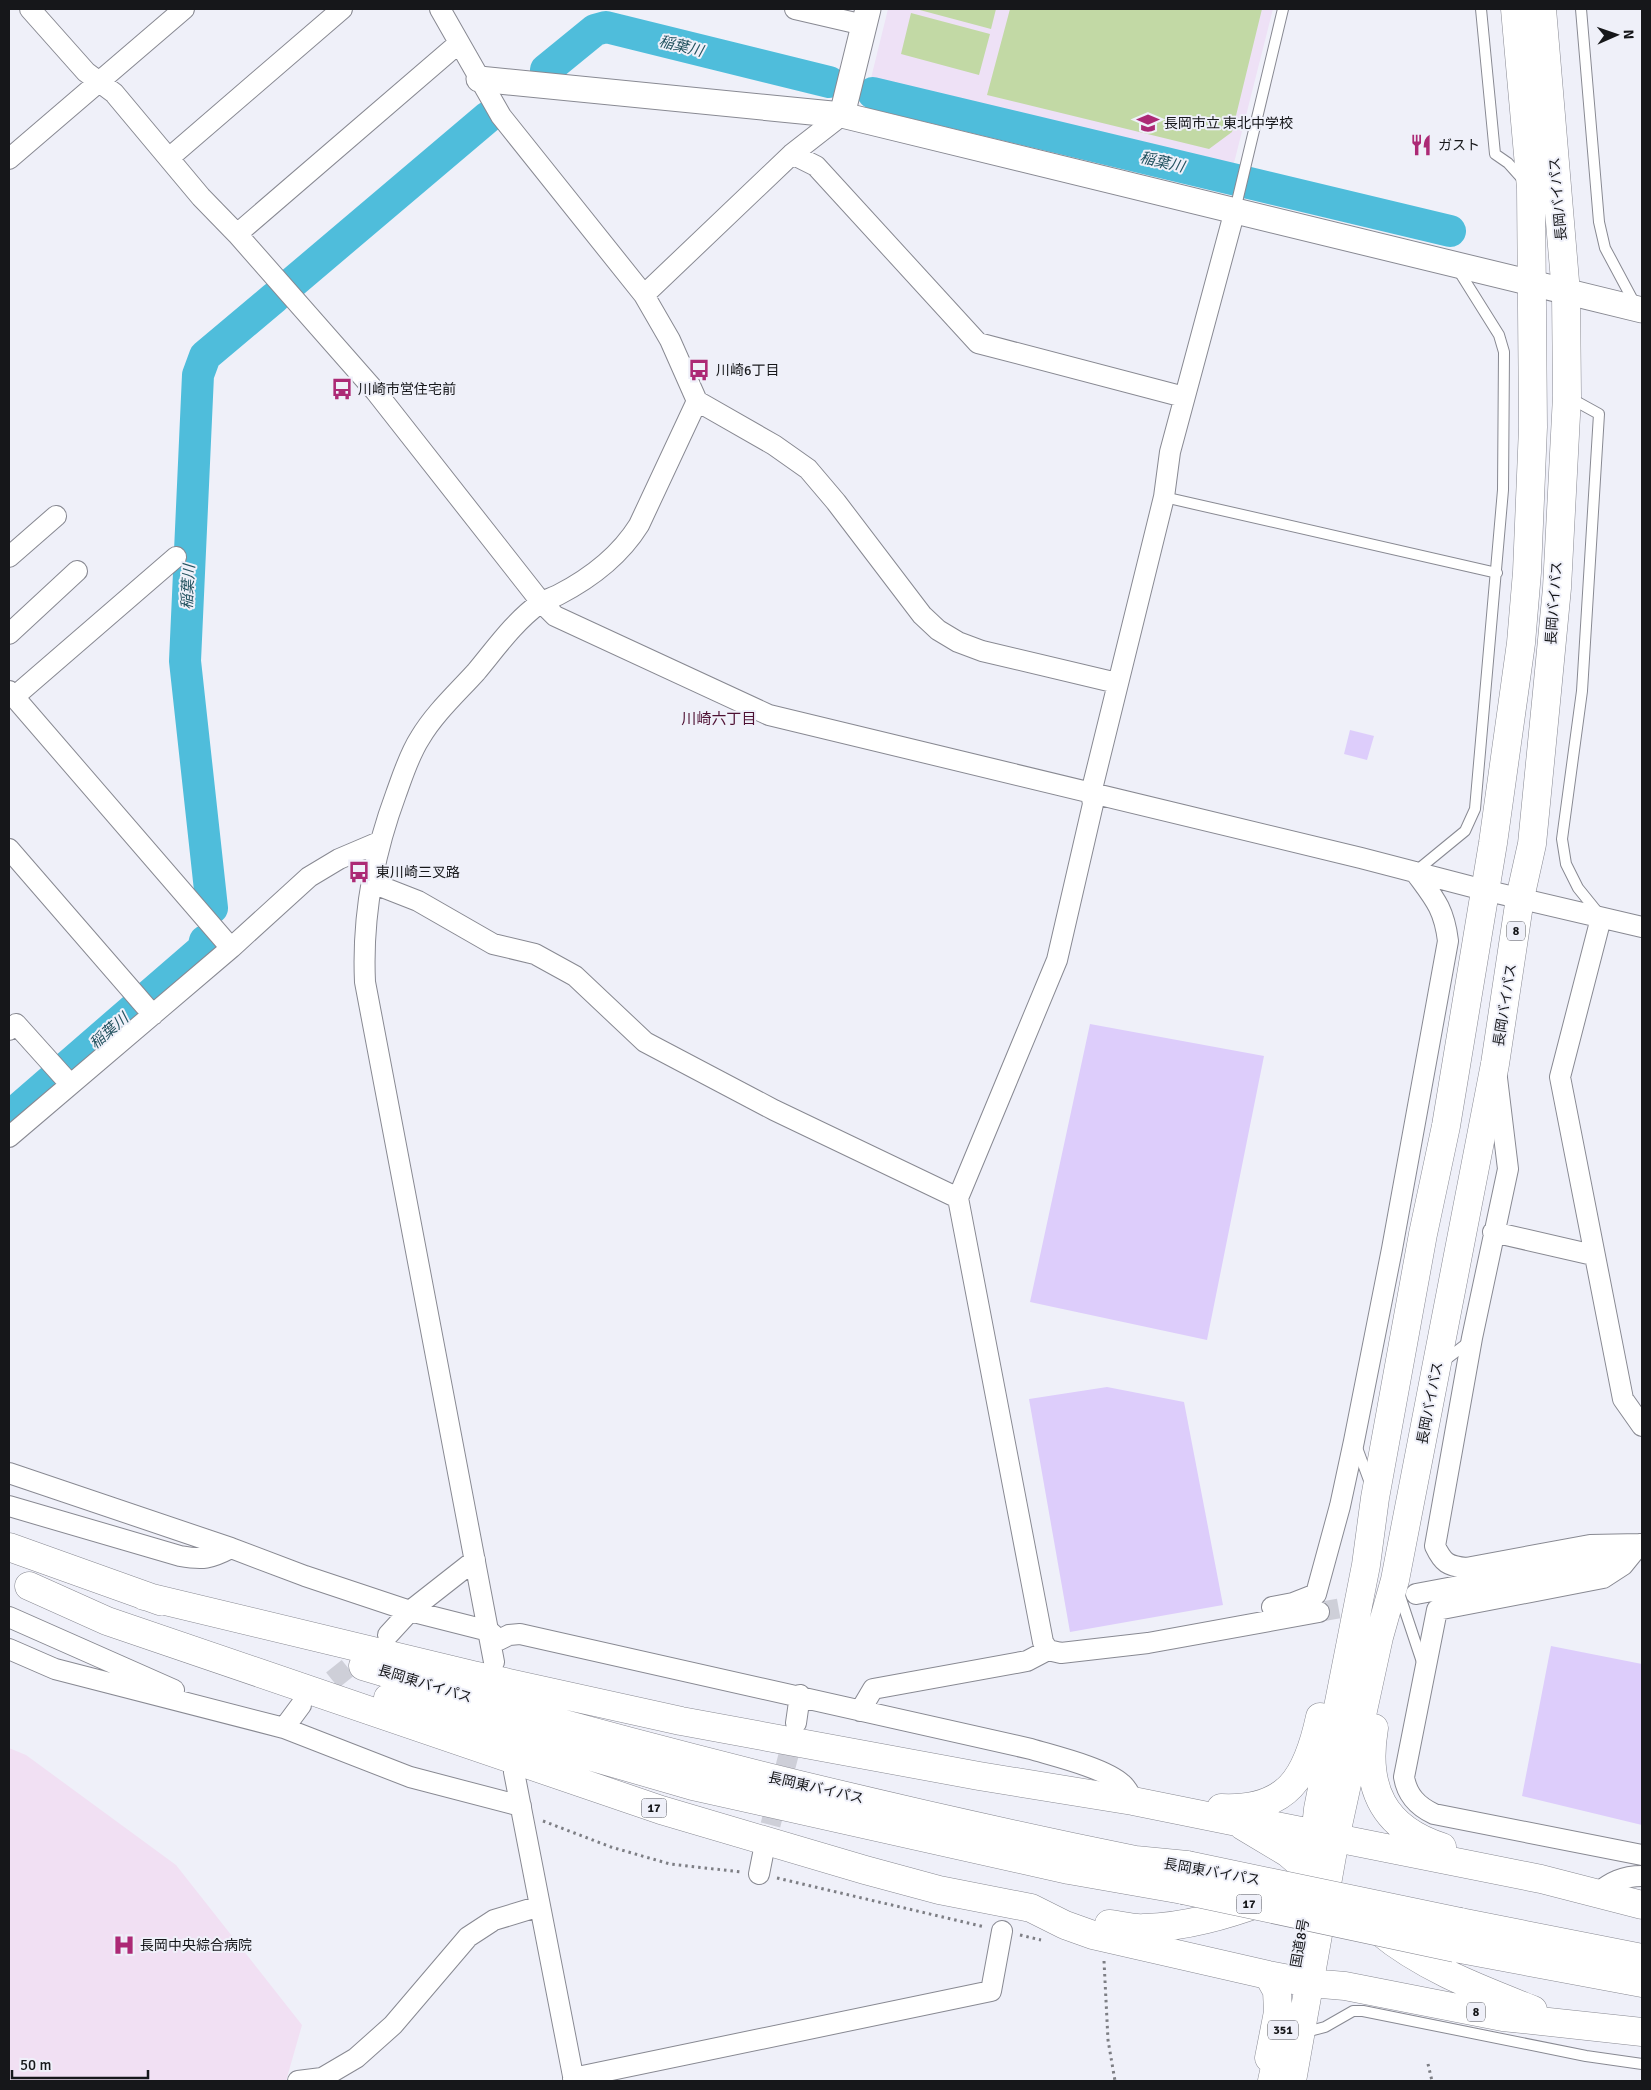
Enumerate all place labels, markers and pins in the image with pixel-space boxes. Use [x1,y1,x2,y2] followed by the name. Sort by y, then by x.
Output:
[1135,110,1161,136] school or university icon: 長岡市立 東北中学校
[1164,115,1293,132] place label: 長岡市立 東北中学校
[1408,132,1434,158] restaurant icon: ガスト
[1438,137,1480,154] place label: ガスト
[686,357,712,383] bus stop icon: 川崎6丁目
[716,362,780,379] place label: 川崎6丁目
[329,376,355,402] bus stop icon: 川崎市営住宅前
[358,381,456,398] place label: 川崎市営住宅前
[346,859,372,885] bus stop icon: 東川崎三叉路
[376,864,460,881] place label: 東川崎三叉路
[111,1932,137,1958] hospital icon: 長岡中央綜合病院
[140,1937,252,1954] place label: 長岡中央綜合病院

